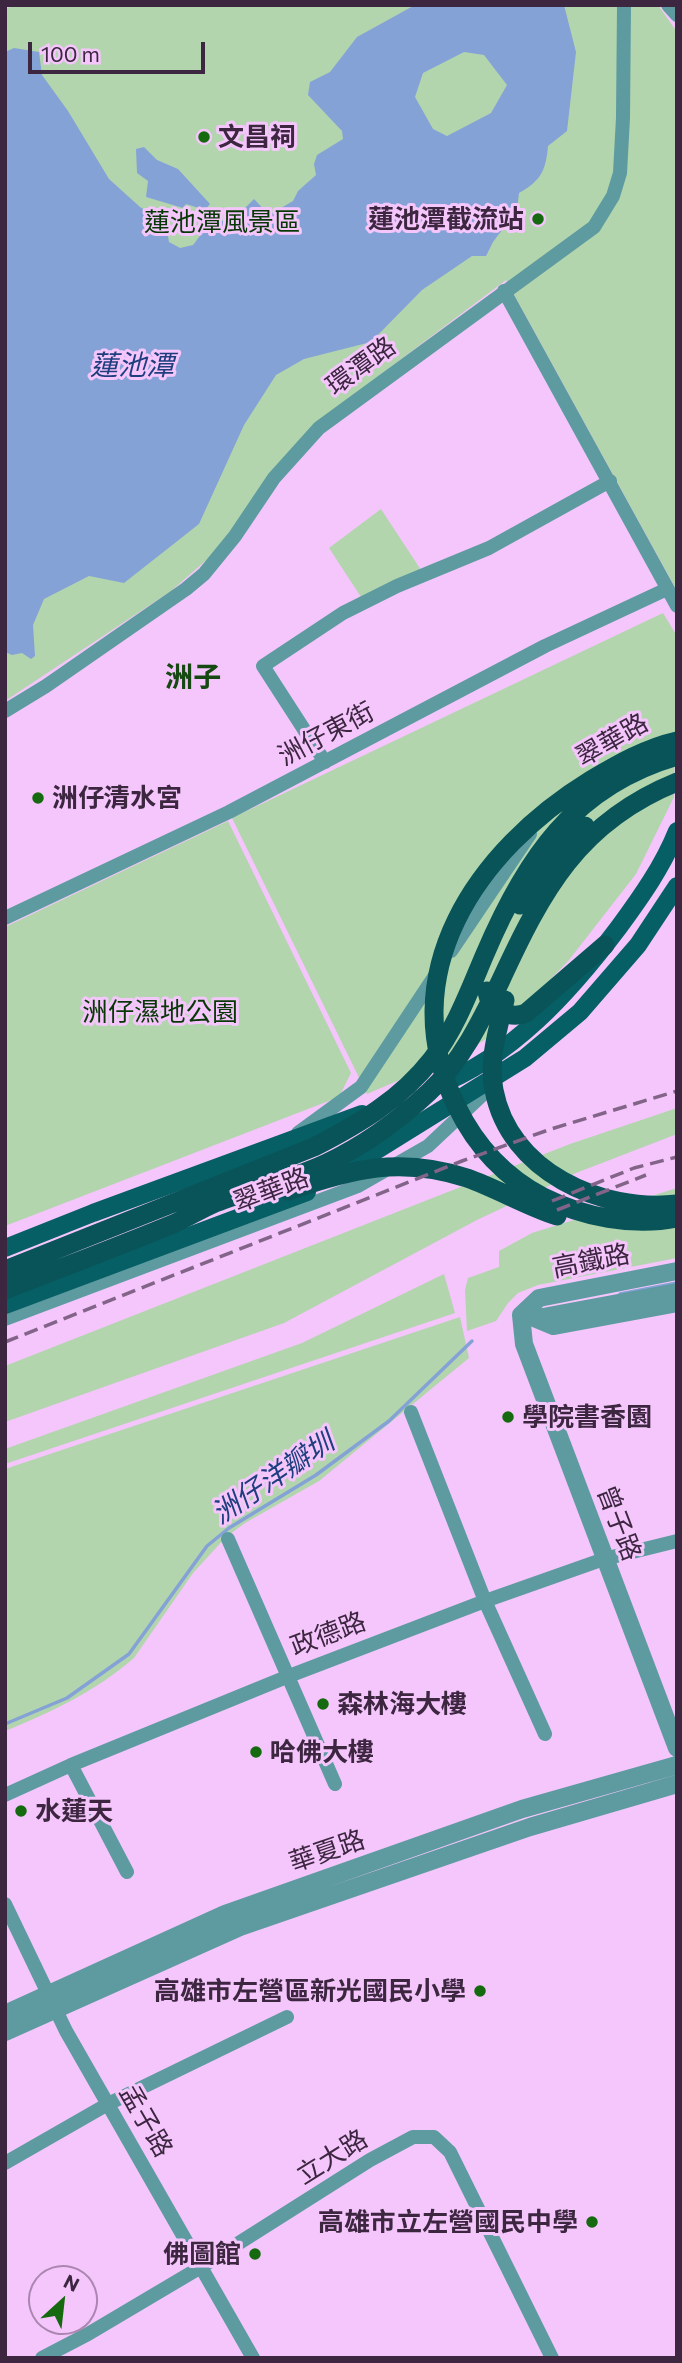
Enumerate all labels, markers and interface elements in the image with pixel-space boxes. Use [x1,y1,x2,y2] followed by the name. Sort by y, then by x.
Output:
[32,28,208,72] scale bar
[41,41,100,66] text: 100 m
[218,121,296,153] place label: 文昌祠
[196,129,212,145] marker: 文昌祠
[368,203,524,235] place label: 蓮池潭截流站
[144,206,300,238] park label: 蓮池潭風景區
[530,211,546,227] marker: 蓮池潭截流站
[320,330,402,402] street label: 環潭路
[90,349,174,383] water label: 蓮池潭
[165,661,221,695] district label: 洲子
[273,696,379,772] street label: 洲仔東街
[570,707,654,773] street label: 翠華路
[52,782,182,814] place label: 洲仔清水宮
[30,790,46,806] marker: 洲仔清水宮
[82,996,238,1028] park label: 洲仔濕地公園
[229,1161,313,1219] street label: 翠華路
[550,1238,632,1284] street label: 高鐵路
[522,1401,652,1433] place label: 學院書香園
[500,1409,516,1425] marker: 學院書香園
[206,1425,340,1531] water label: 洲仔洋瓣圳
[590,1481,648,1565] street label: 曾子路
[286,1605,370,1663] street label: 政德路
[337,1688,467,1720] place label: 森林海大樓
[315,1696,331,1712] marker: 森林海大樓
[270,1736,374,1768] place label: 哈佛大樓
[248,1744,264,1760] marker: 哈佛大樓
[35,1795,113,1827] place label: 水蓮天
[13,1803,29,1819] marker: 水蓮天
[285,1824,369,1878] street label: 華夏路
[154,1975,466,2007] place label: 高雄市左營區新光國民小學
[472,1983,488,1999] marker: 高雄市左營區新光國民小學
[113,2079,179,2163] street label: 孟子路
[291,2123,373,2191] street label: 立大路
[318,2206,578,2238] place label: 高雄市立左營國民中學
[584,2214,600,2230] marker: 高雄市立左營國民中學
[163,2238,241,2270] place label: 佛圖館
[247,2246,263,2262] marker: 佛圖館
[28,2265,98,2335] north arrow
[60,2269,83,2296] text: N

